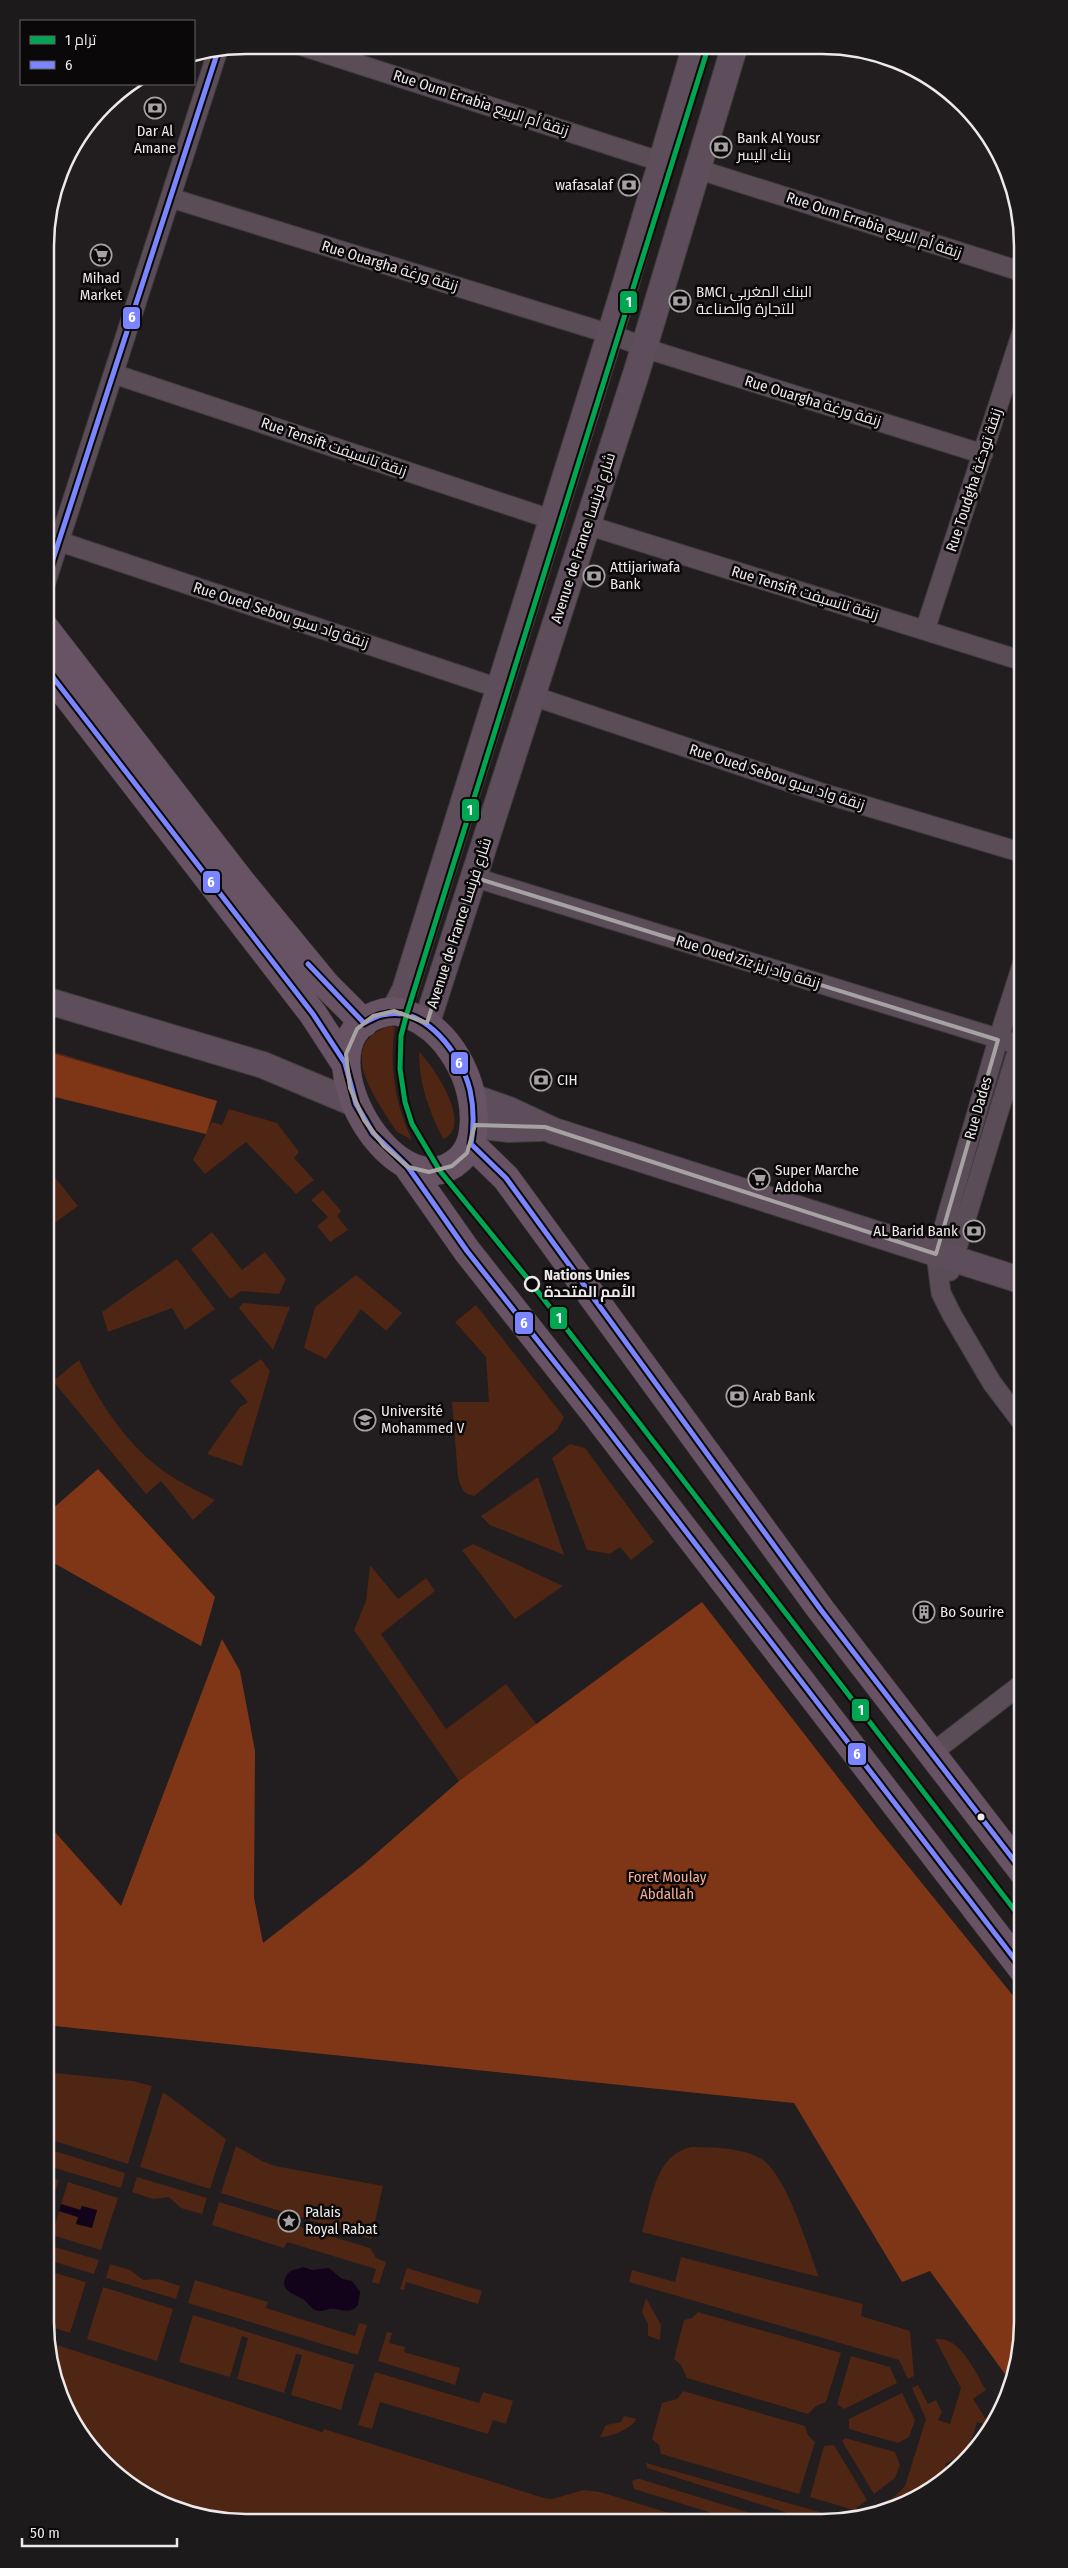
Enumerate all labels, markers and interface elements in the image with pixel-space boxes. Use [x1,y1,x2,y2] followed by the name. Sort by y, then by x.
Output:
[20,20,195,85] legend
[65,31,96,50] text: ترام 1
[65,56,72,74] text: 6
[390,65,571,142] street label: Rue Oum Errabia زنقة أم الربيع
[143,96,167,120] bank icon: Dar Al Amane
[134,122,176,157] place label: Dar Al Amane
[736,129,821,164] place label: Bank Al Yousr بنك اليسر
[709,135,733,159] bank icon: Bank Al Yousr بنك اليسر
[617,173,641,197] bank icon: wafasalaf
[555,176,614,194] place label: wafasalaf
[783,187,964,264] street label: Rue Oum Errabia زنقة أم الربيع
[320,237,460,295] street label: Rue Ouargha زنقة ورغة
[89,243,113,267] supermarket icon: Mihad Market
[80,269,122,304] place label: Mihad Market
[696,283,812,318] place label: BMCI البنك المغربي للتجارة والصناعة
[668,289,692,313] bank icon: BMCI البنك المغربي للتجارة والصناعة
[619,290,638,314] line badge: 1
[626,294,632,311] text: 1
[122,306,141,330] line badge: 6
[128,309,136,326] text: 6
[743,372,883,430] street label: Rue Ouargha زنقة ورغة
[942,406,1006,554] street label: Rue Toudgha زنقة تودغة
[259,414,409,480] street label: Rue Tensift زنقة تانسيفت
[547,450,621,626] street label: Avenue de France شارع فرنسا
[610,558,680,593] place label: Attijariwafa Bank
[729,562,881,624] street label: Rue Tensift زنقة تانسيفت
[582,564,606,588] bank icon: Attijariwafa Bank
[191,578,371,652] street label: Rue Oued Sebou زنقة واد سبو
[687,740,867,814] street label: Rue Oued Sebou زنقة واد سبو
[461,798,480,822] line badge: 1
[467,802,473,819] text: 1
[423,835,497,1011] street label: Avenue de France شارع فرنسا
[202,870,221,894] line badge: 6
[207,874,215,891] text: 6
[674,931,822,993] street label: Rue Oued Ziz زنقة واد زيز
[450,1051,469,1075] line badge: 6
[455,1055,463,1072] text: 6
[529,1068,553,1092] bank icon: CIH
[557,1071,578,1089] place label: CIH
[960,1074,996,1142] street label: Rue Dades
[775,1161,859,1196] place label: Super Marche Addoha
[747,1167,771,1191] supermarket icon: Super Marche Addoha
[962,1219,986,1243] bank icon: AL Barid Bank
[873,1222,958,1240] place label: AL Barid Bank
[544,1266,636,1302] place label: Nations Unies الأمم المتحدة
[524,1276,540,1292] marker: Nations Unies الأمم المتحدة
[549,1306,568,1330] line badge: 1
[556,1310,562,1327] text: 1
[514,1311,534,1335] line badge: 6
[520,1315,528,1332] text: 6
[725,1384,749,1408] bank icon: Arab Bank
[753,1387,815,1405] place label: Arab Bank
[381,1402,465,1437] place label: Université Mohammed V
[353,1408,377,1432] school or university icon: Université Mohammed V
[912,1600,936,1624] building icon: Bo Sourire
[940,1603,1004,1621] place label: Bo Sourire
[851,1698,870,1722] line badge: 1
[858,1702,864,1719] text: 1
[847,1742,867,1766] line badge: 6
[853,1746,861,1763] text: 6
[976,1812,986,1822] unlabelled marker
[628,1868,707,1903] park label: Foret Moulay Abdallah
[305,2203,378,2238] place label: Palais Royal Rabat
[277,2209,301,2233] place icon: Palais Royal Rabat
[22,2516,178,2548] scale bar
[30,2524,60,2542] text: 50 m

